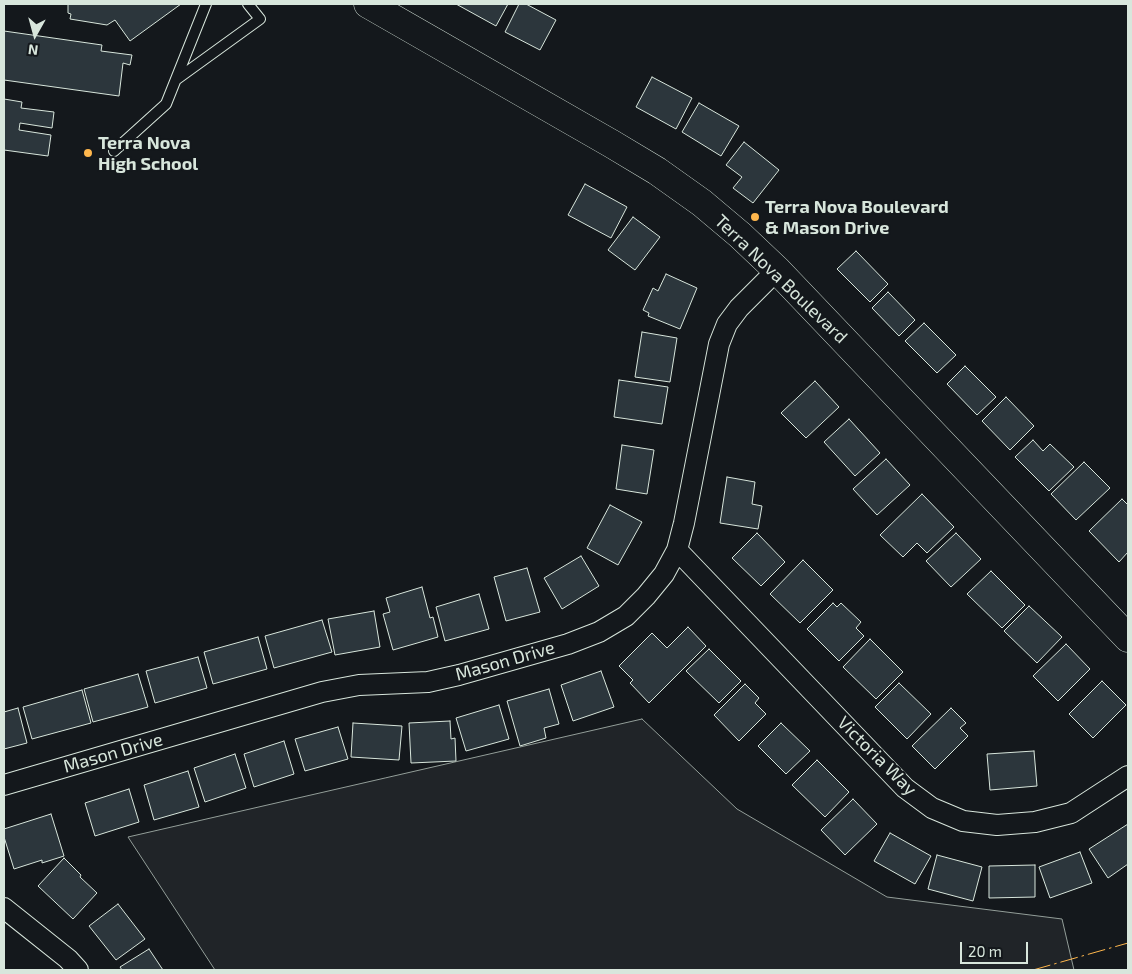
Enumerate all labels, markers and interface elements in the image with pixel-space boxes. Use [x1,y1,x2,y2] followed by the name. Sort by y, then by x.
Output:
[10,10,60,60] north arrow
[27,41,39,59] text: N
[98,132,198,174] place label: Terra Nova High School
[82,147,94,159] marker: Terra Nova High School
[765,196,949,238] place label: Terra Nova Boulevard & Mason Drive
[710,210,852,348] street label: Terra Nova Boulevard
[749,211,761,223] marker: Terra Nova Boulevard & Mason Drive
[453,637,557,685] street label: Mason Drive
[833,712,921,800] street label: Victoria Way
[61,729,165,777] street label: Mason Drive
[962,932,1030,964] scale bar
[968,942,1002,960] text: 20 m

